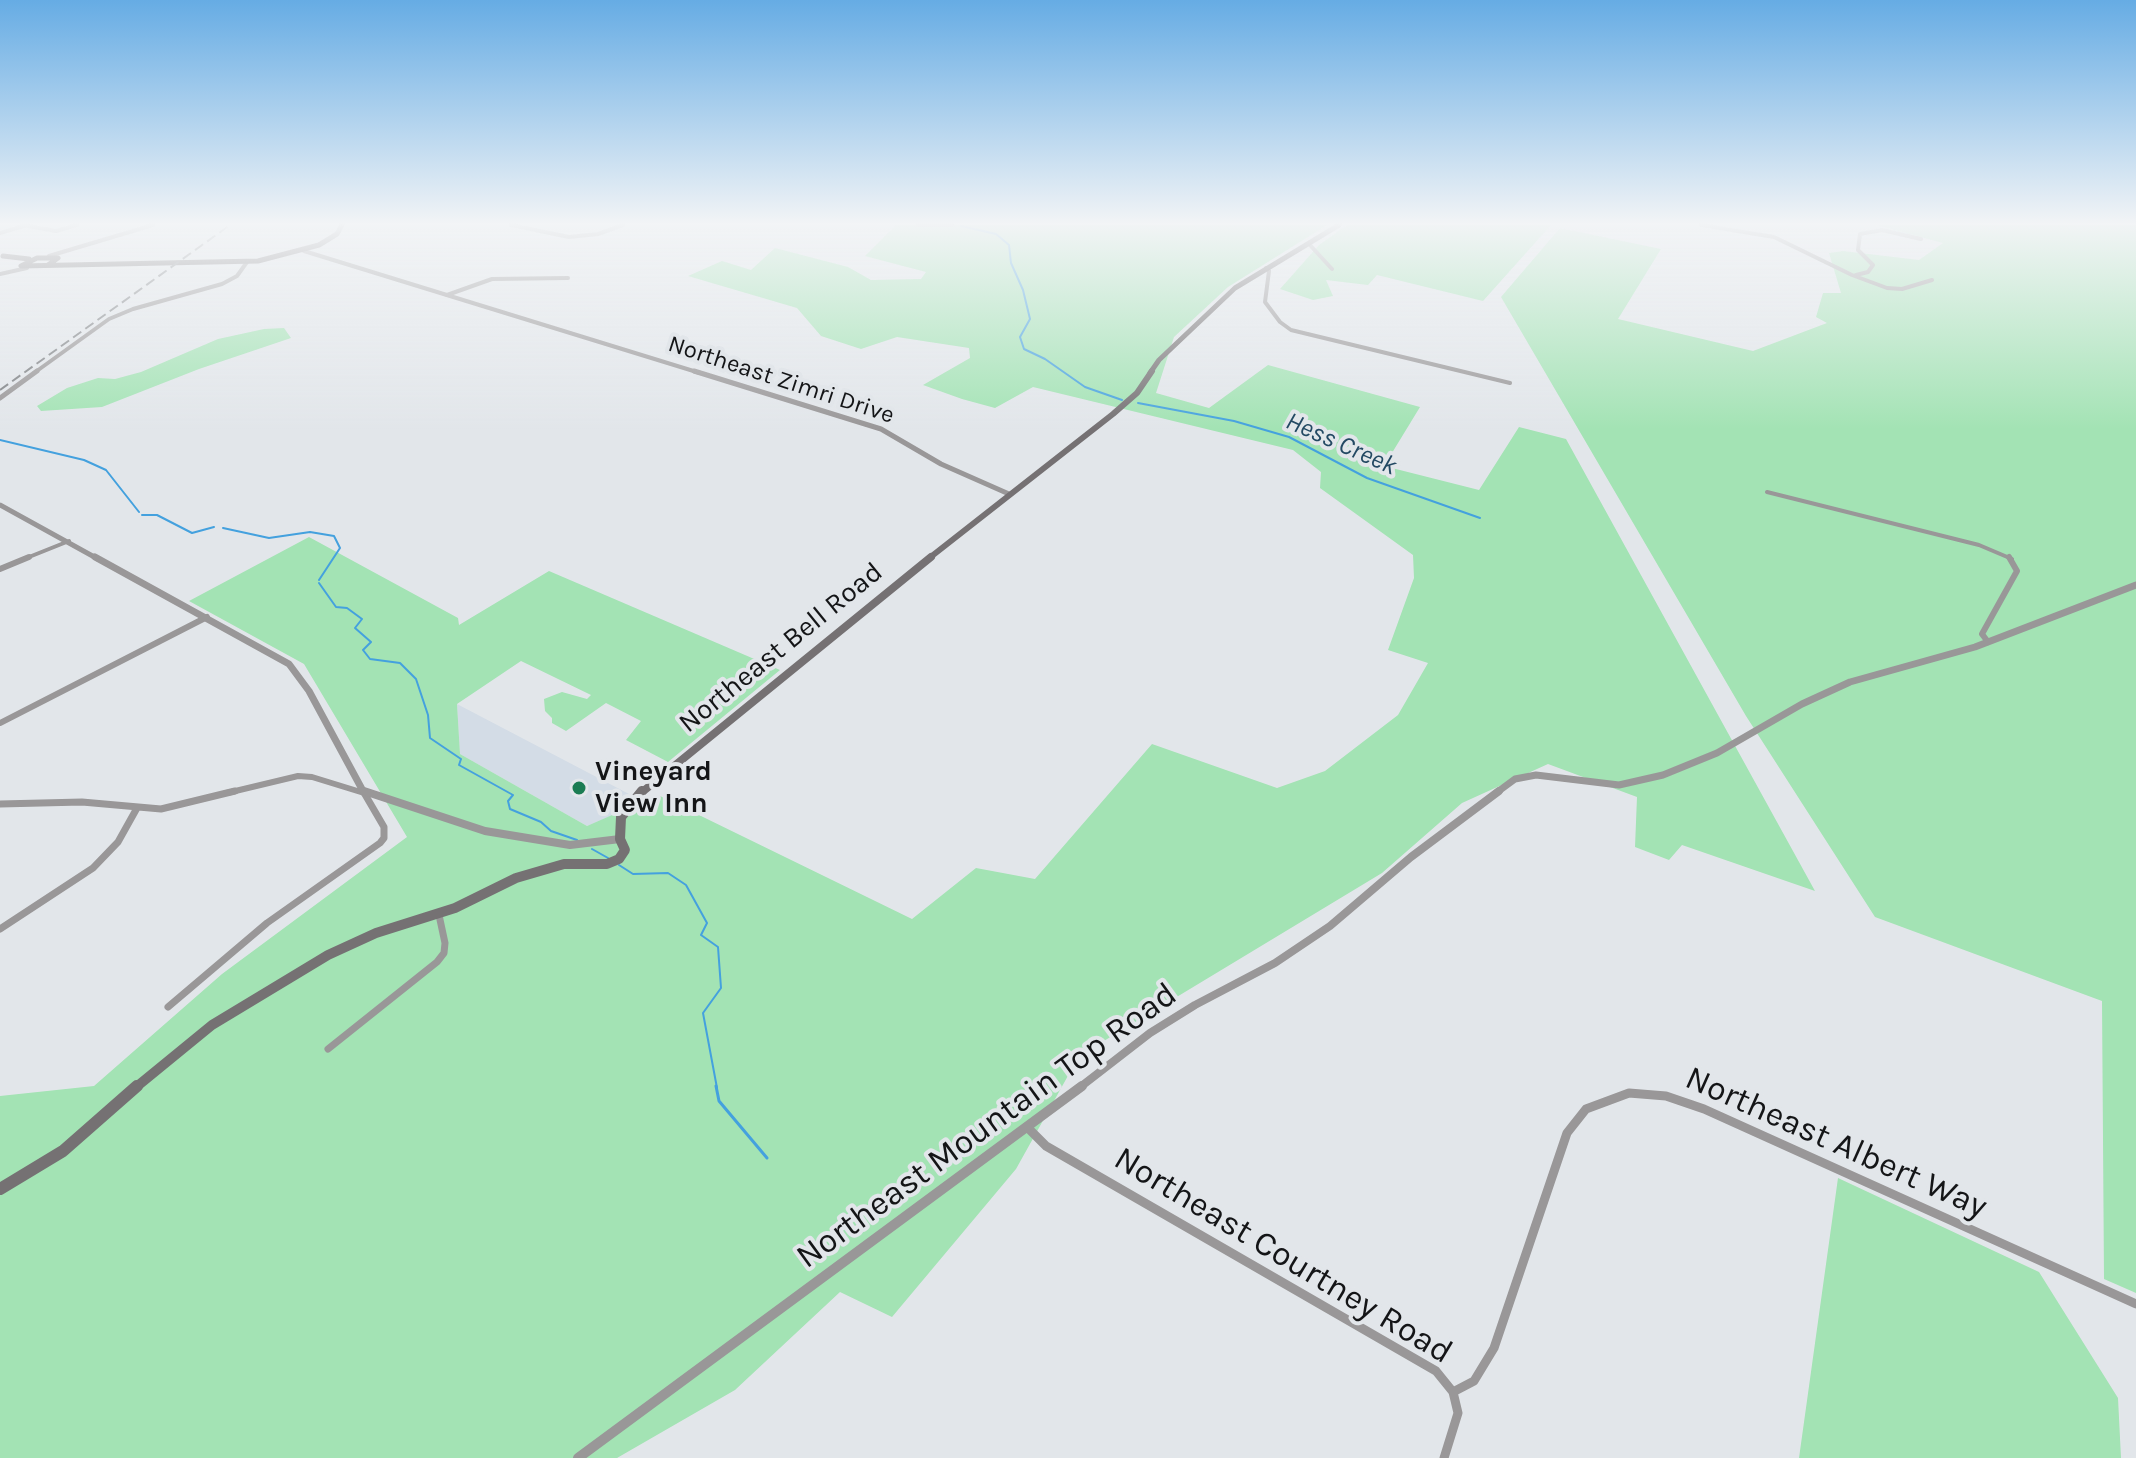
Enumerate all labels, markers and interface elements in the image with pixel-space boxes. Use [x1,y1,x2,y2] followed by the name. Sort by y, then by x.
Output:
[664,330,898,430] street label: Northeast Zimri Drive
[1281,406,1401,482] water label: Hess Creek
[672,556,890,740] street label: Northeast Bell Road
[595,755,712,821] place label: Vineyard View Inn
[570,779,588,797] marker: Vineyard View Inn
[789,974,1185,1278] street label: Northeast Mountain Top Road
[1679,1058,1993,1228] street label: Northeast Albert Way
[1106,1139,1460,1373] street label: Northeast Courtney Road

